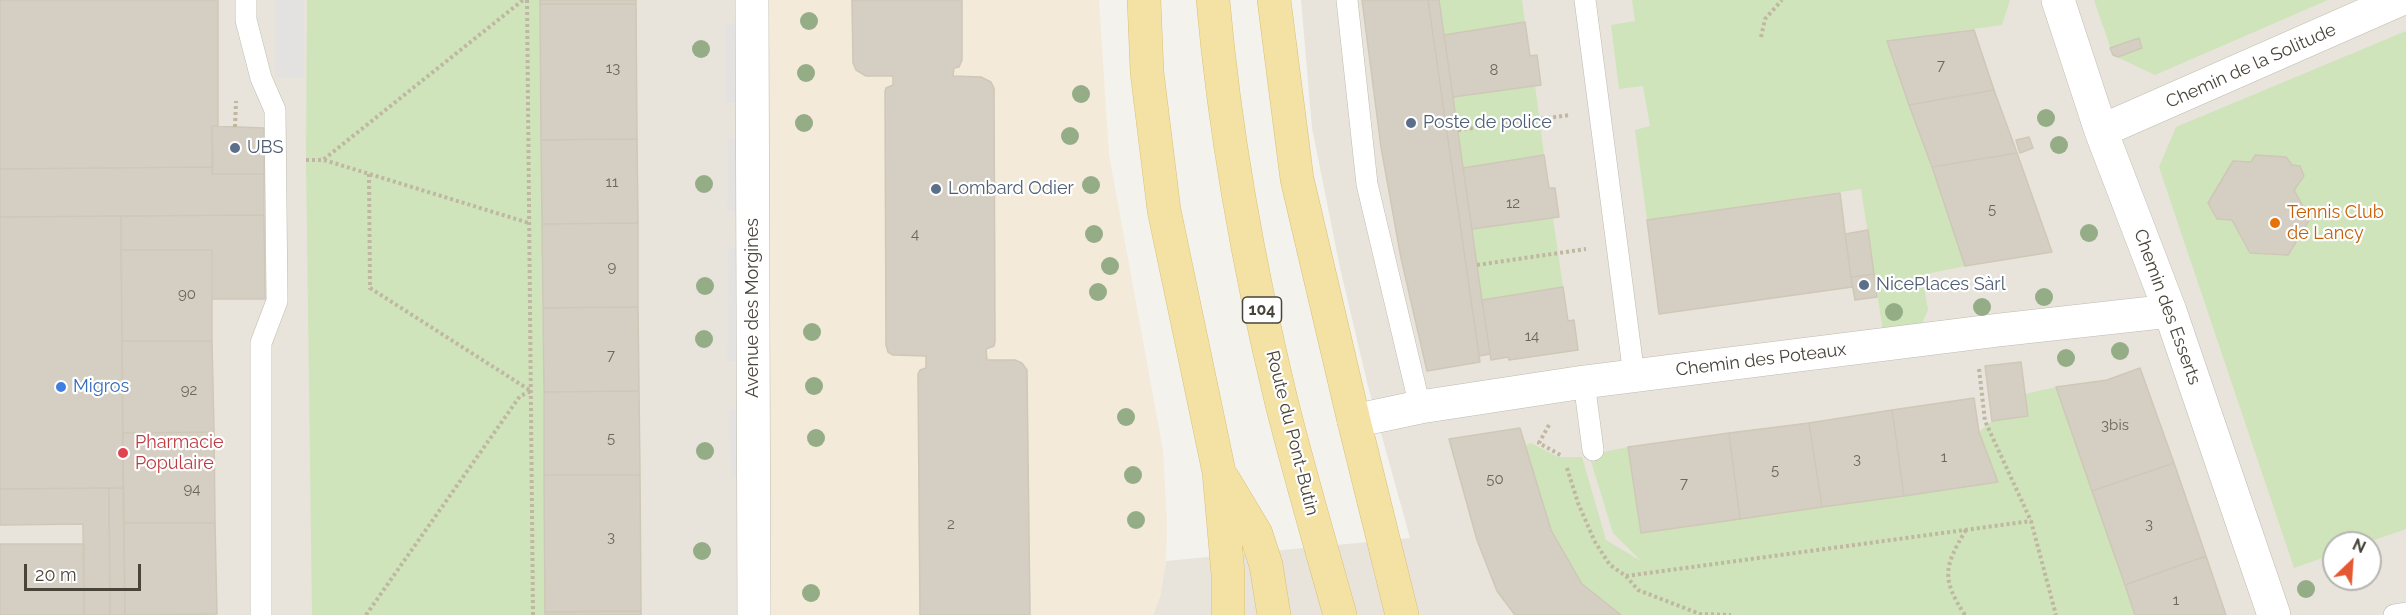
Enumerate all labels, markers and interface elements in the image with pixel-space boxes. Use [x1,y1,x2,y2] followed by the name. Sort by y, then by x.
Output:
[2163,19,2339,113] street label: Chemin de la Solitude
[1937,56,1945,74] house number: 7
[606,59,620,77] house number: 13
[1490,61,1498,79] house number: 8
[1423,112,1552,134] place label: Poste de police
[1404,116,1418,130] marker: Poste de police
[247,137,284,159] place label: UBS
[228,141,242,155] marker: UBS
[606,173,618,191] house number: 11
[948,178,1074,200] place label: Lombard Odier
[929,182,943,196] marker: Lombard Odier
[1506,194,1520,212] house number: 12
[1988,200,1996,218] house number: 5
[2287,202,2384,244] place label: Tennis Club de Lancy
[2268,216,2282,230] marker: Tennis Club de Lancy
[742,218,764,398] street label: Avenue des Morgines
[911,225,919,243] house number: 4
[2129,226,2205,388] street label: Chemin des Esserts
[608,258,616,276] house number: 9
[1876,274,2006,296] place label: NicePlaces Sàrl
[1857,278,1871,292] marker: NicePlaces Sàrl
[178,285,196,303] house number: 90
[1242,297,1282,323] road number: 104
[1525,327,1539,345] house number: 14
[1675,339,1847,381] street label: Chemin des Poteaux
[607,346,615,364] house number: 7
[1261,348,1323,518] street label: Route du Pont-Butin
[73,376,129,398] place label: Migros
[54,380,68,394] marker: Migros
[181,381,197,399] house number: 92
[2101,416,2129,434] house number: 3bis
[607,429,615,447] house number: 5
[135,432,224,474] place label: Pharmacie Populaire
[116,446,130,460] marker: Pharmacie Populaire
[1941,448,1947,466] house number: 1
[1853,450,1861,468] house number: 3
[1771,461,1779,479] house number: 5
[1486,470,1504,488] house number: 50
[1680,474,1688,492] house number: 7
[184,480,200,498] house number: 94
[947,515,955,533] house number: 2
[2145,515,2153,533] house number: 3
[607,528,615,546] house number: 3
[2322,531,2382,591] north arrow
[2349,535,2369,557] text: N
[27,552,144,590] scale bar
[35,564,77,585] text: 20 m
[2173,591,2179,609] house number: 1

